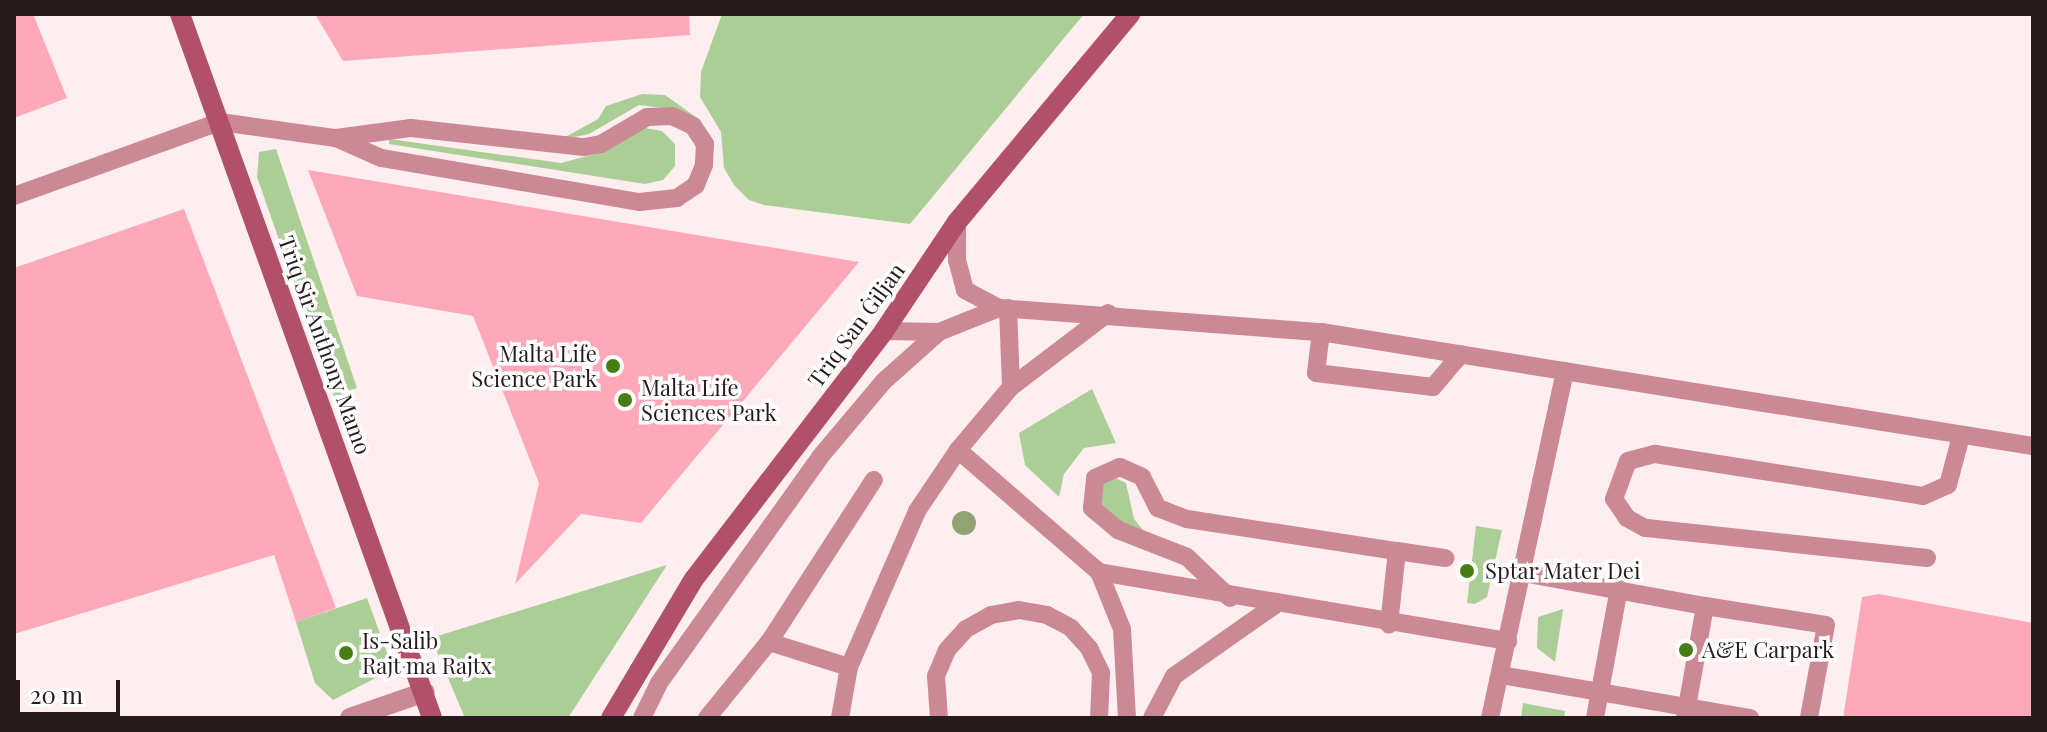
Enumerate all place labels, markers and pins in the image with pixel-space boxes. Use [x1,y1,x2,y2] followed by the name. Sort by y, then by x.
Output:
[471,340,597,392] place label: Malta Life Science Park
[604,357,622,375] marker: Malta Life Science Park
[641,374,777,426] place label: Malta Life Sciences Park
[616,391,634,409] marker: Malta Life Sciences Park
[1485,558,1641,584] place label: Sptar Mater Dei
[1456,560,1478,582] marker: Sptar Mater Dei
[362,627,493,678] place label: Is-Salib Rajt ma Rajtx
[1702,637,1834,663] place label: A&E Carpark
[1677,641,1695,659] marker: A&E Carpark
[337,644,355,662] marker: Is-Salib Rajt ma Rajtx

